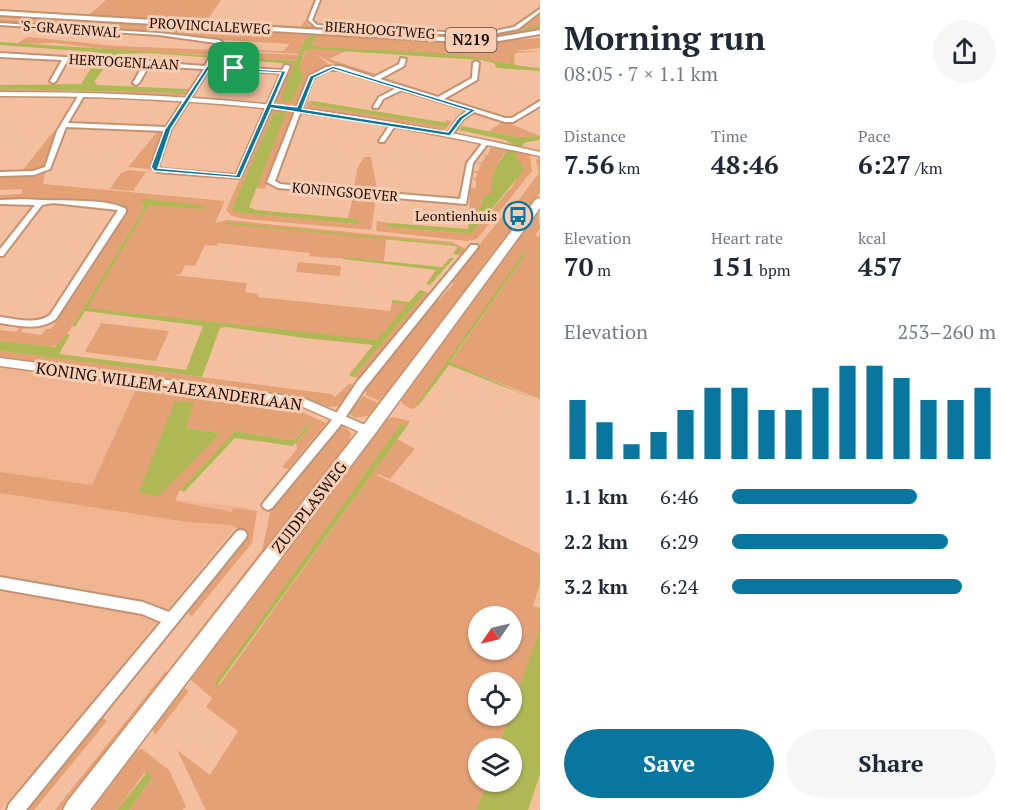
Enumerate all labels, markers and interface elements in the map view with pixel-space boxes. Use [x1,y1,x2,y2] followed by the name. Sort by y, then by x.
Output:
[149,13,272,38] street label: PROVINCIALEWEG
[19,16,121,41] street label: 'S-GRAVENWAL
[324,16,436,43] street label: BIERHOOGTWEG
[564,16,766,59] text: Morning run
[933,20,996,83] button: share
[446,28,496,52] road number: N219
[208,42,259,93] pin
[68,49,180,74] street label: HERTOGENLAAN
[217,51,250,84] icon: arrive
[564,60,718,87] text: 08:05 · 7 × 1.1 km
[564,125,626,147] text: Distance
[711,125,748,147] text: Time
[858,125,891,147] text: Pace
[564,147,614,181] text: 7.56
[711,147,779,181] text: 48:46
[858,147,911,181] text: 6:27
[614,157,640,179] text: km
[911,157,942,179] text: /km
[291,177,399,206] street label: KONINGSOEVER
[502,200,534,232] bus stop icon: Leontienhuis
[415,206,497,225] place label: Leontienhuis
[564,227,631,249] text: Elevation
[711,227,783,249] text: Heart rate
[858,227,886,249] text: kcal
[564,249,593,283] text: 70
[711,249,755,283] text: 151
[858,249,902,283] text: 457
[593,259,611,281] text: m
[755,259,791,281] text: bpm
[564,318,648,345] text: Elevation
[897,318,996,345] text: 253–260 m
[35,356,304,416] street label: KONING WILLEM-ALEXANDERLAAN
[266,457,352,557] street label: ZUIDPLASWEG
[564,483,628,510] text: 1.1 km
[660,483,699,510] text: 6:46
[564,528,628,555] text: 2.2 km
[660,528,699,555] text: 6:29
[564,573,628,600] text: 3.2 km
[660,573,699,600] text: 6:24
[468,606,522,660] north arrow
[468,606,522,792] map controls
[468,672,522,726] button: locate
[564,729,774,798] button: Save
[786,729,996,798] button: Share
[468,738,522,792] button: layers

